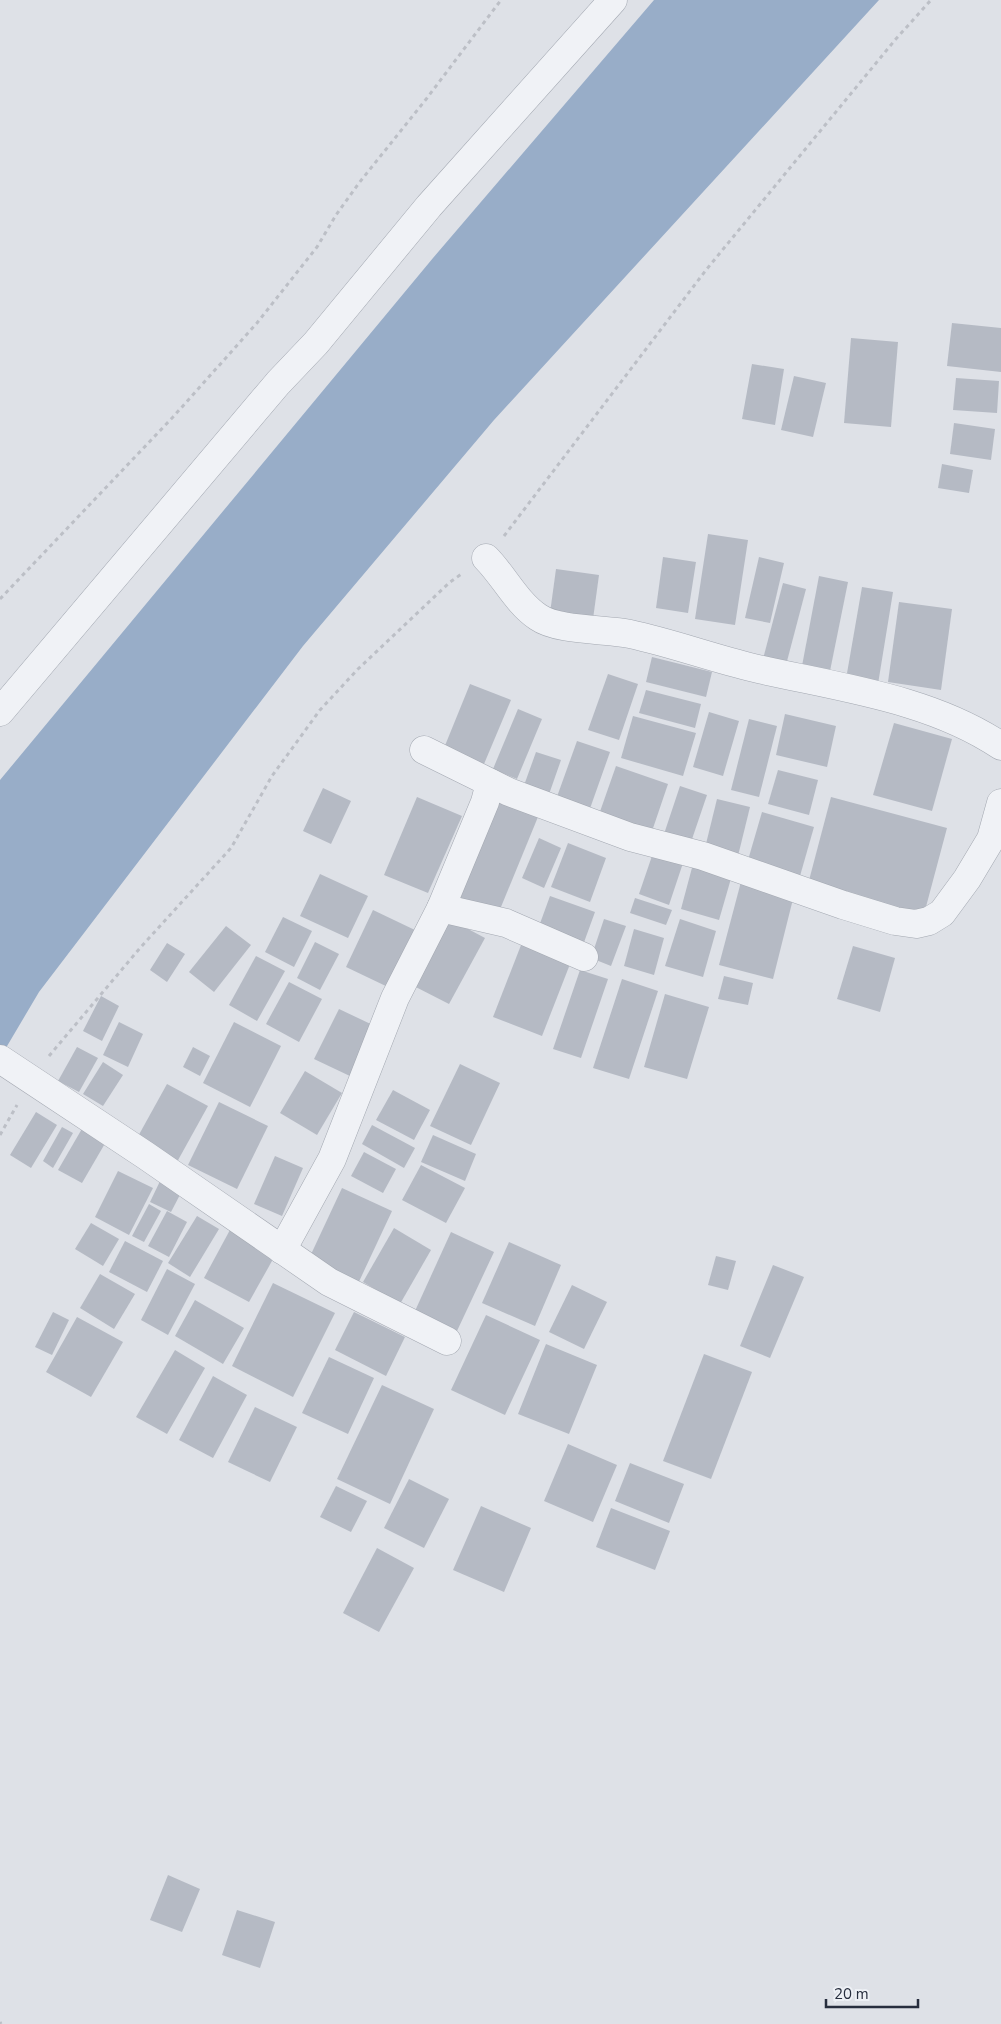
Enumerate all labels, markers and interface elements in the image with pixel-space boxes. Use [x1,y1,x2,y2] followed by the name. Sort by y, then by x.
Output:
[826,1976,918,2008] scale bar
[834,1984,869,2004] text: 20 m

